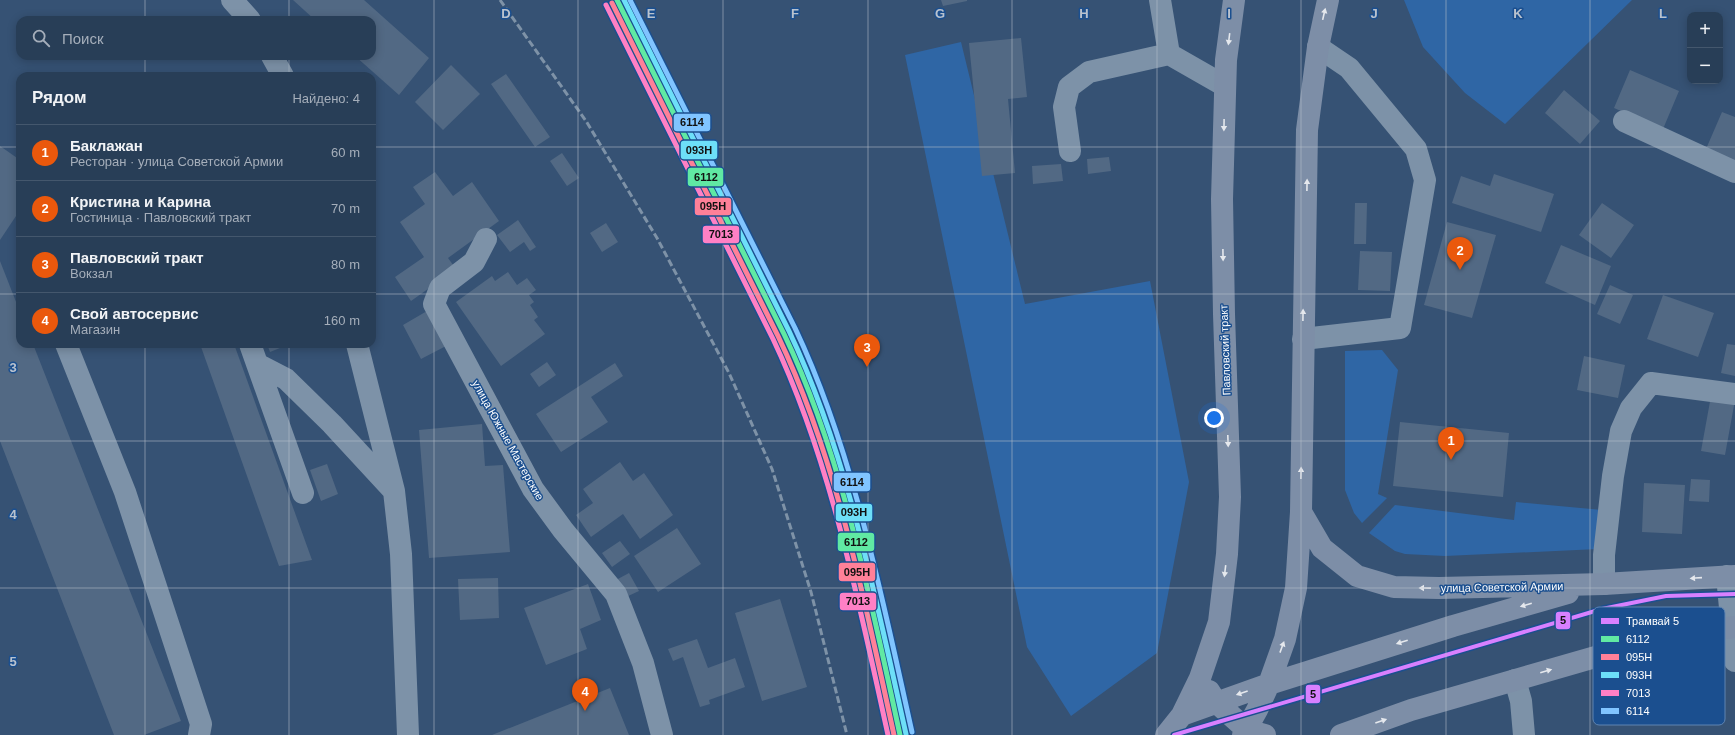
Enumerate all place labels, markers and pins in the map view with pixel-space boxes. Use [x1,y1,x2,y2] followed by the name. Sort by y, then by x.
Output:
[1447,237,1473,270] pin: 2
[854,334,880,367] pin: 3
[1438,427,1464,460] pin: 1
[572,678,598,711] pin: 4

